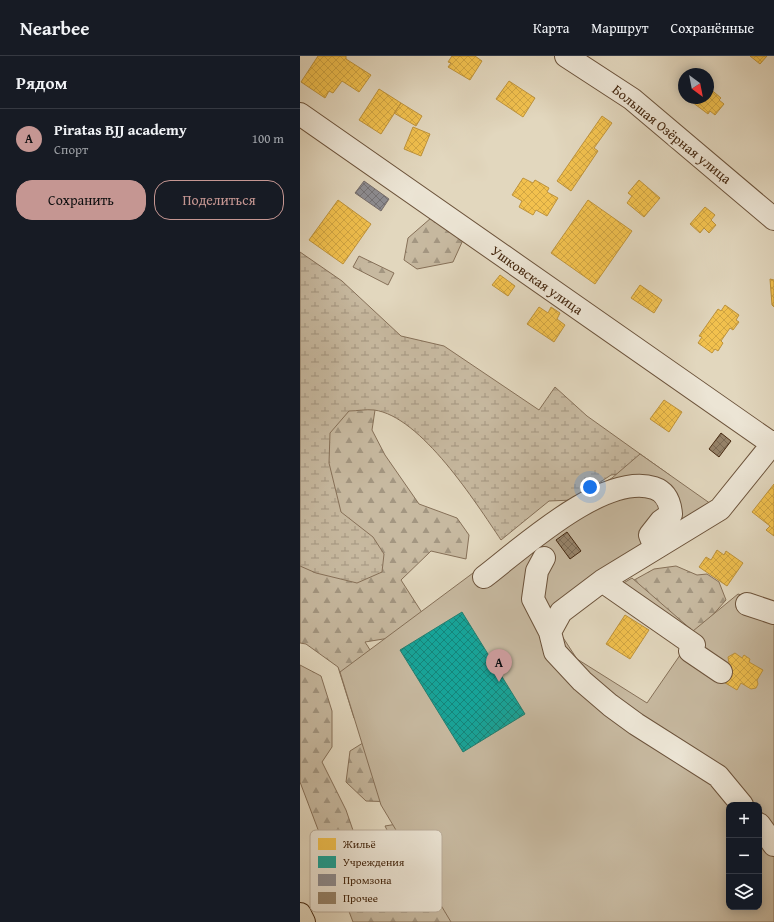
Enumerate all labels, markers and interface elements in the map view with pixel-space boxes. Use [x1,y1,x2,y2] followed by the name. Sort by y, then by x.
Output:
[20,14,90,42] text: Nearbee
[533,18,569,38] text: Карта
[591,18,649,38] text: Маршрут
[671,18,754,38] text: Сохранённые
[678,68,714,104] north arrow
[16,70,67,95] text: Рядом
[608,80,736,189] street label: Большая Озёрная улица
[54,119,187,140] text: Piratas BJJ academy
[25,129,33,148] text: A
[252,129,284,148] text: 100 m
[54,140,88,159] text: Спорт
[16,180,146,220] button: Сохранить
[154,180,284,220] button: Поделиться
[487,241,587,320] street label: Ушковская улица
[580,477,600,497] your location
[486,649,512,682] pin: A
[726,802,762,910] map controls
[726,802,762,838] button: +
[310,830,442,912] legend
[342,836,376,852] text: Жильё
[726,838,762,874] button: −
[343,854,405,870] text: Учреждения
[343,872,392,888] text: Промзона
[726,874,762,910] button: layers
[343,890,378,906] text: Прочее

